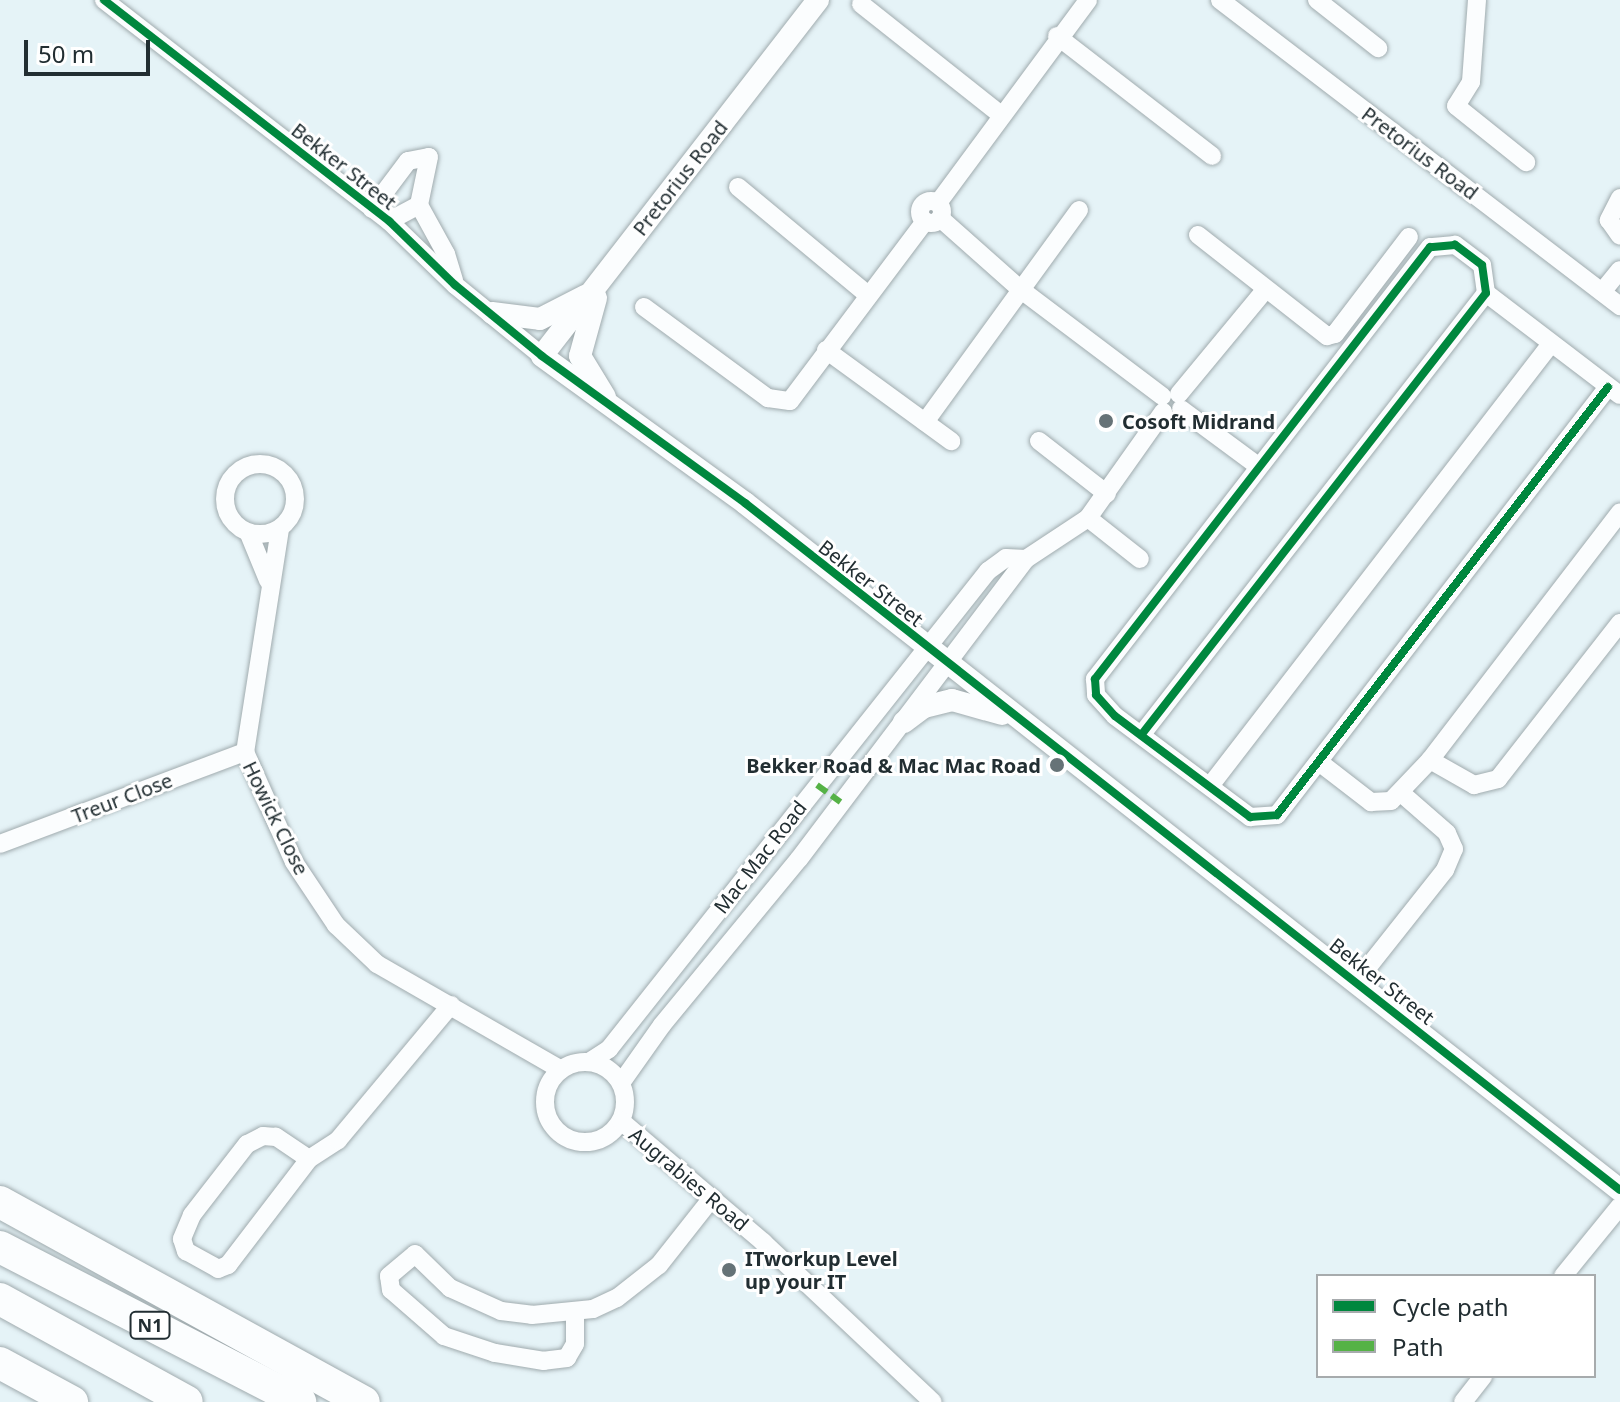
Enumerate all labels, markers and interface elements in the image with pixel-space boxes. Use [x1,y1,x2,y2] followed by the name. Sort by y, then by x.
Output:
[28,24,154,74] scale bar
[38,37,94,70] text: 50 m
[1357,102,1483,204] street label: Pretorius Road
[628,116,732,240] street label: Pretorius Road
[287,118,401,214] street label: Bekker Street
[1122,409,1275,433] place label: Cosoft Midrand
[1097,412,1115,430] marker: Cosoft Midrand
[814,535,928,631] street label: Bekker Street
[746,753,1041,777] place label: Bekker Road & Mac Mac Road
[1048,756,1066,774] marker: Bekker Road & Mac Mac Road
[238,757,314,879] street label: Howick Close
[68,768,176,828] street label: Treur Close
[709,796,811,918] street label: Mac Mac Road
[1325,933,1439,1029] street label: Bekker Street
[625,1122,753,1236] street label: Augrabies Road
[745,1246,898,1293] place label: ITworkup Level up your IT
[720,1261,738,1279] marker: ITworkup Level up your IT
[1316,1274,1596,1378] legend
[1392,1290,1509,1323] text: Cycle path
[128,1311,172,1339] road number: N1
[1392,1330,1443,1363] text: Path

